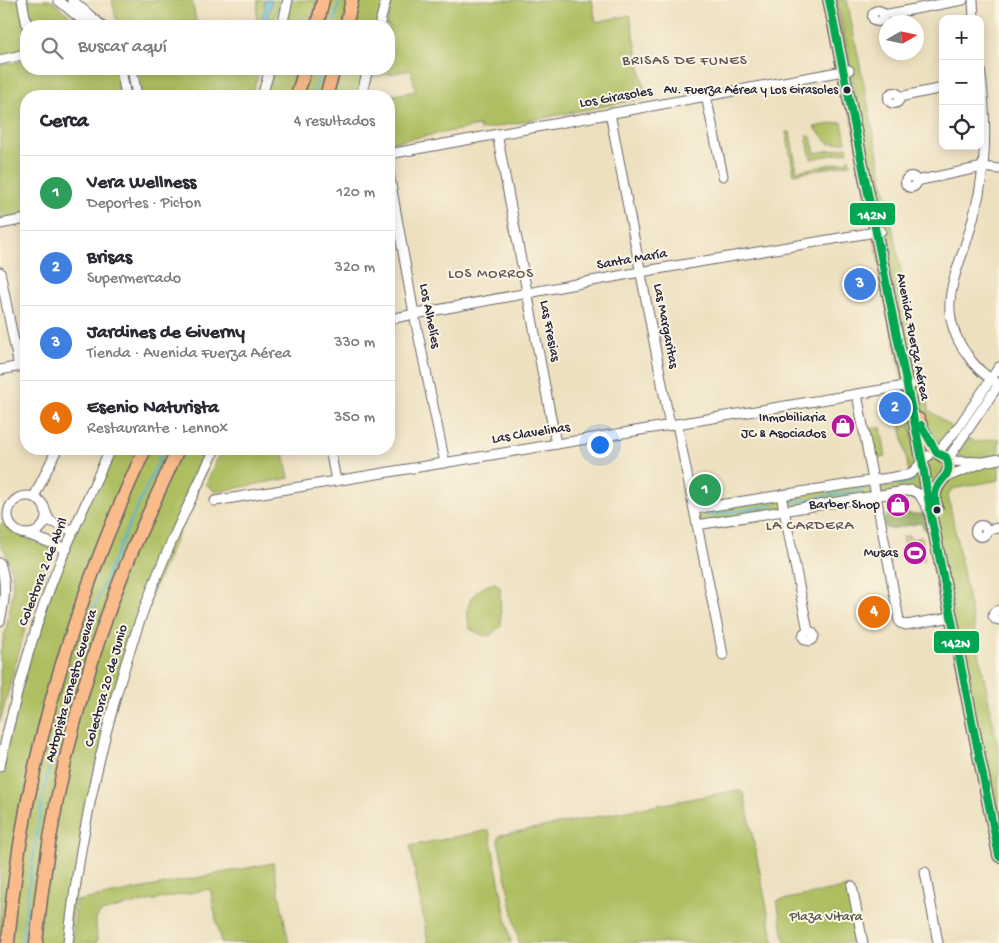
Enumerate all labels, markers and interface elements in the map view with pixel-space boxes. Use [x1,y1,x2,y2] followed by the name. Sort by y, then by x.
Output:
[879,15,924,60] north arrow
[939,15,984,150] map controls
[939,15,984,60] button: +
[20,20,395,75] search box
[38,34,66,62] icon: search
[78,36,167,59] text: Buscar aquí
[621,52,748,70] district label: BRISAS DE FUNES
[939,60,984,105] button: −
[578,83,654,113] street label: Los Girasoles
[664,83,839,98] place label: Av. Fuerza Aérea y Los Girasoles
[842,85,852,95] marker: Av. Fuerza Aérea y Los Girasoles
[939,105,984,150] button: locate
[40,110,88,135] text: Cerca
[294,113,375,132] text: 4 resultados
[87,172,196,195] text: Vera Wellness
[53,184,59,203] text: 1
[336,184,375,203] text: 120 m
[87,195,201,214] text: Deportes · Picton
[849,202,896,226] line badge: 142N
[857,208,886,225] text: 142N
[596,245,670,275] street label: Santa María
[87,247,132,270] text: Brisas
[52,259,60,278] text: 2
[335,259,375,278] text: 320 m
[448,265,534,283] district label: LOS MORROS
[844,265,876,303] pin: 3
[87,270,181,289] text: Supermercado
[891,272,933,403] street label: Avenida Fuerza Aérea
[414,282,444,351] street label: Los Alhelíes
[648,282,682,371] street label: Las Margaritas
[535,299,563,364] street label: Las Fresias
[87,322,245,345] text: Jardines de Giverny
[52,334,60,353] text: 3
[334,334,375,353] text: 330 m
[87,345,291,364] text: Tienda · Avenida Fuerza Aérea
[879,389,911,427] pin: 2
[87,397,219,420] text: Esenio Naturista
[52,409,60,428] text: 4
[334,409,375,428] text: 350 m
[741,410,827,443] place label: Inmobiliaria JC & Asociados
[830,413,856,439] shop icon: Inmobiliaria JC & Asociados
[491,419,572,449] street label: Las Clavelinas
[87,420,228,439] text: Restaurante · Lennox
[587,432,613,458] your location
[689,471,721,509] pin: 1
[885,492,911,518] shop icon: Barber Shop
[808,497,880,514] place label: Barber Shop
[932,505,942,515] unlabelled marker
[16,515,72,629] street label: Colectora 2 de Abril
[766,517,854,535] district label: LA CARDERA
[902,540,928,566] sports icon: Musas
[864,545,899,562] place label: Musas
[858,593,890,631] pin: 4
[42,607,102,764] street label: Autopista Ernesto Guevara
[81,623,133,749] street label: Colectora 20 de Junio
[933,630,980,654] line badge: 142N
[941,636,970,653] text: 142N
[789,909,864,926] park label: Plaza Vitara

